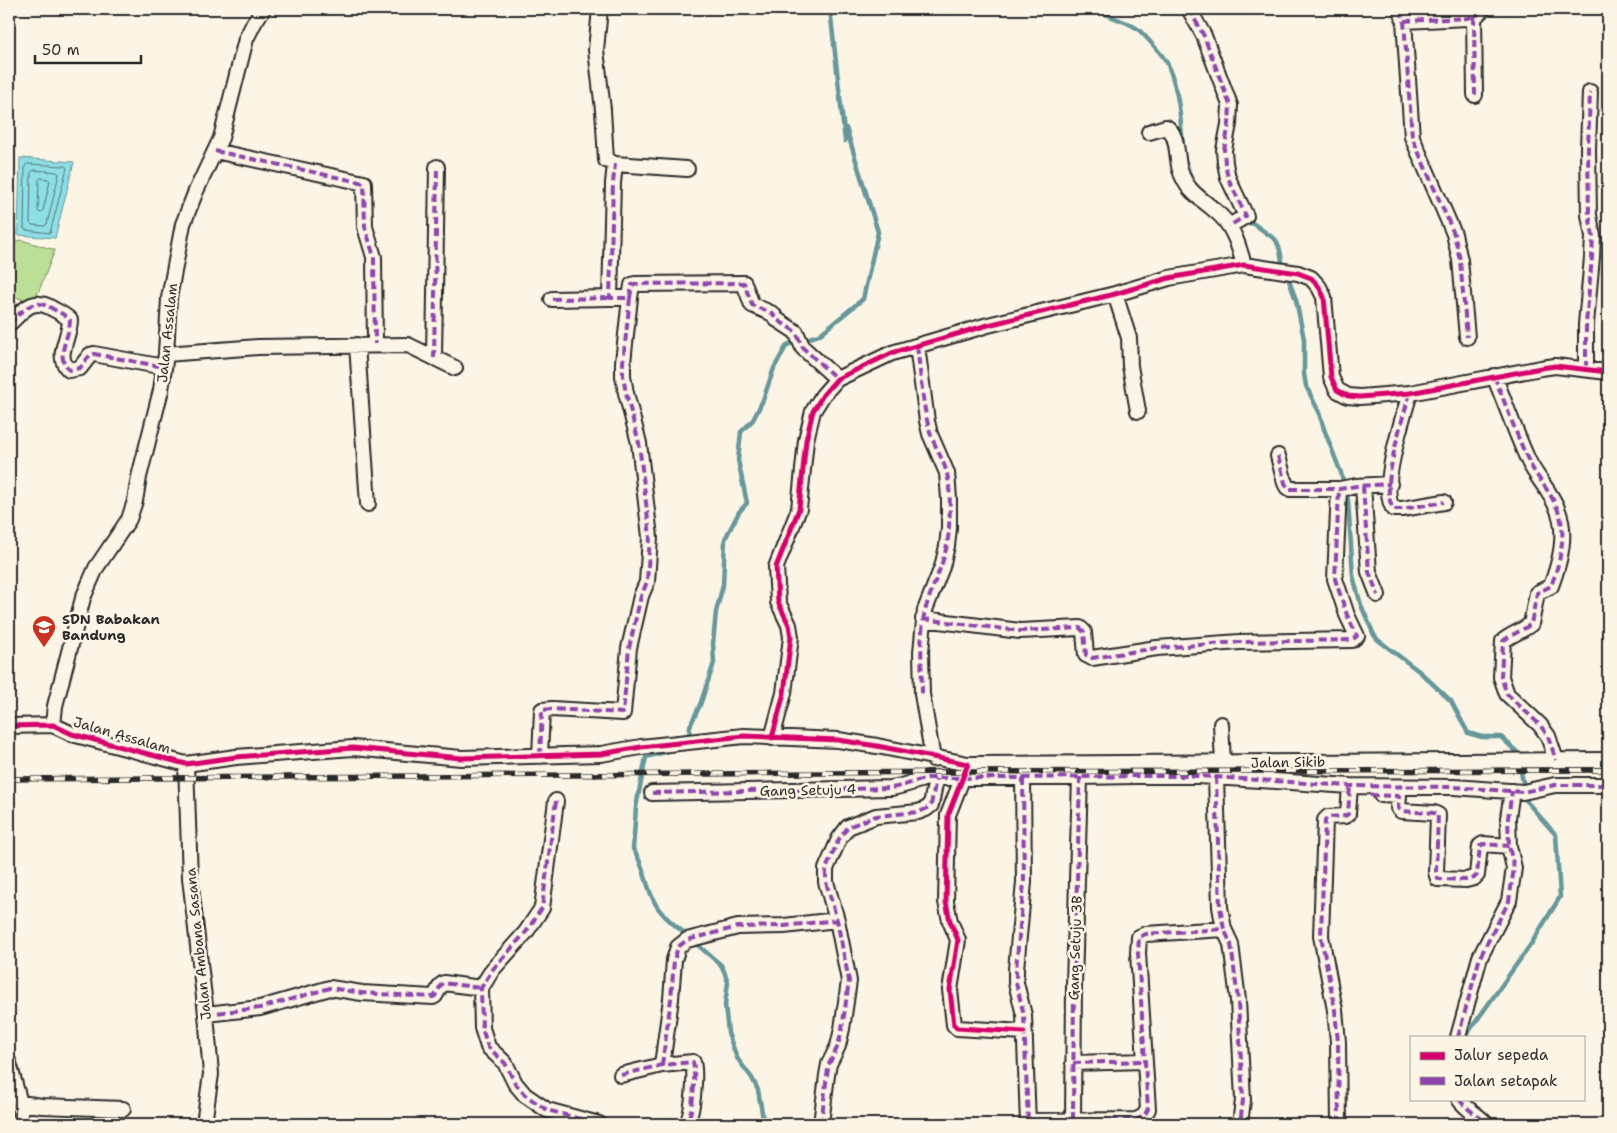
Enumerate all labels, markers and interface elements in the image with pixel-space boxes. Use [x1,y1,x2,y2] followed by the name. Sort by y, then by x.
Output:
[35,32,141,64] scale bar
[42,40,80,60] text: 50 m
[153,282,181,384] street label: Jalan Assalam
[62,610,160,644] place label: SDN Babakan Bandung
[31,614,57,648] school or university icon: SDN Babakan Bandung
[71,713,173,757] street label: Jalan Assalam
[1251,752,1325,772] street label: Jalan Sikib
[760,780,857,800] street label: Gang Setuju 4
[181,867,215,1021] street label: Jalan Ambana Sasana
[1064,895,1086,1001] street label: Gang Setuju 3B
[1410,1036,1584,1100] legend
[1454,1045,1549,1065] text: Jalur sepeda
[1454,1071,1558,1091] text: Jalan setapak

